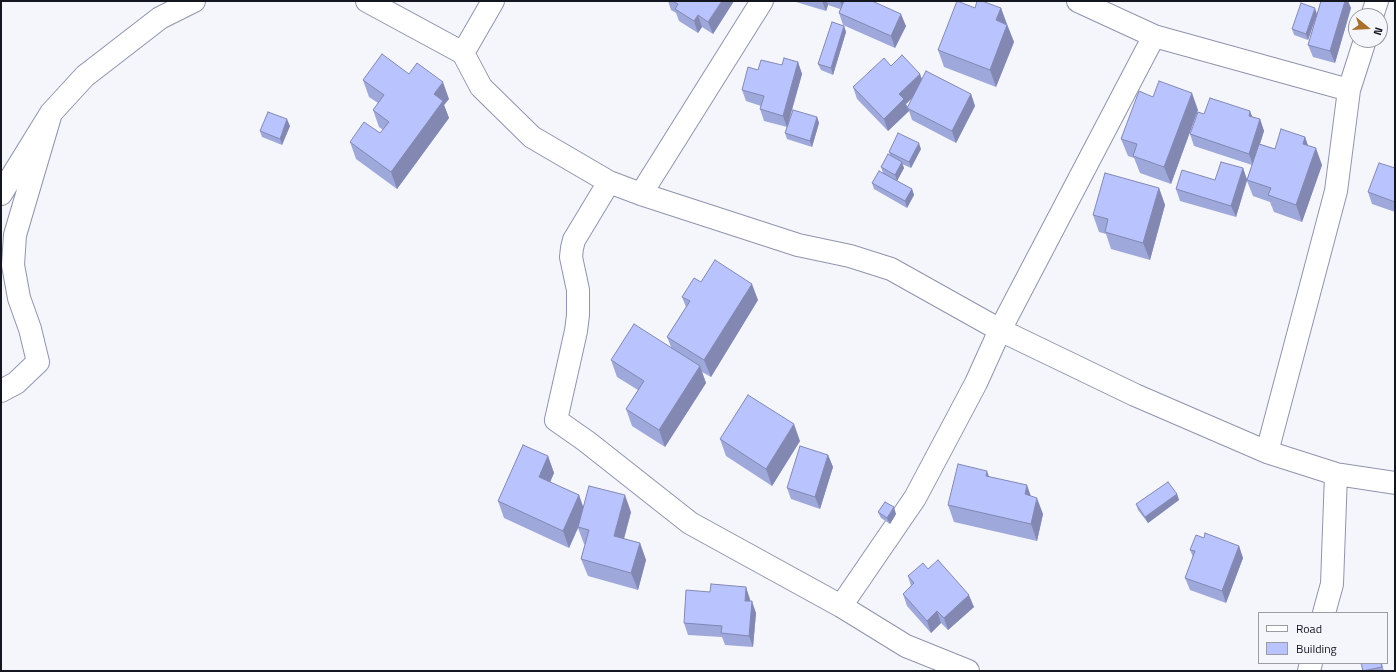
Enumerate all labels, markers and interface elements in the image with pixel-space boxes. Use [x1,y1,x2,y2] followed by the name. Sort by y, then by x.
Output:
[1348,8,1388,48] north arrow
[1370,25,1387,37] text: N
[1258,612,1388,664] legend
[1296,619,1322,638] text: Road
[1296,639,1337,658] text: Building

